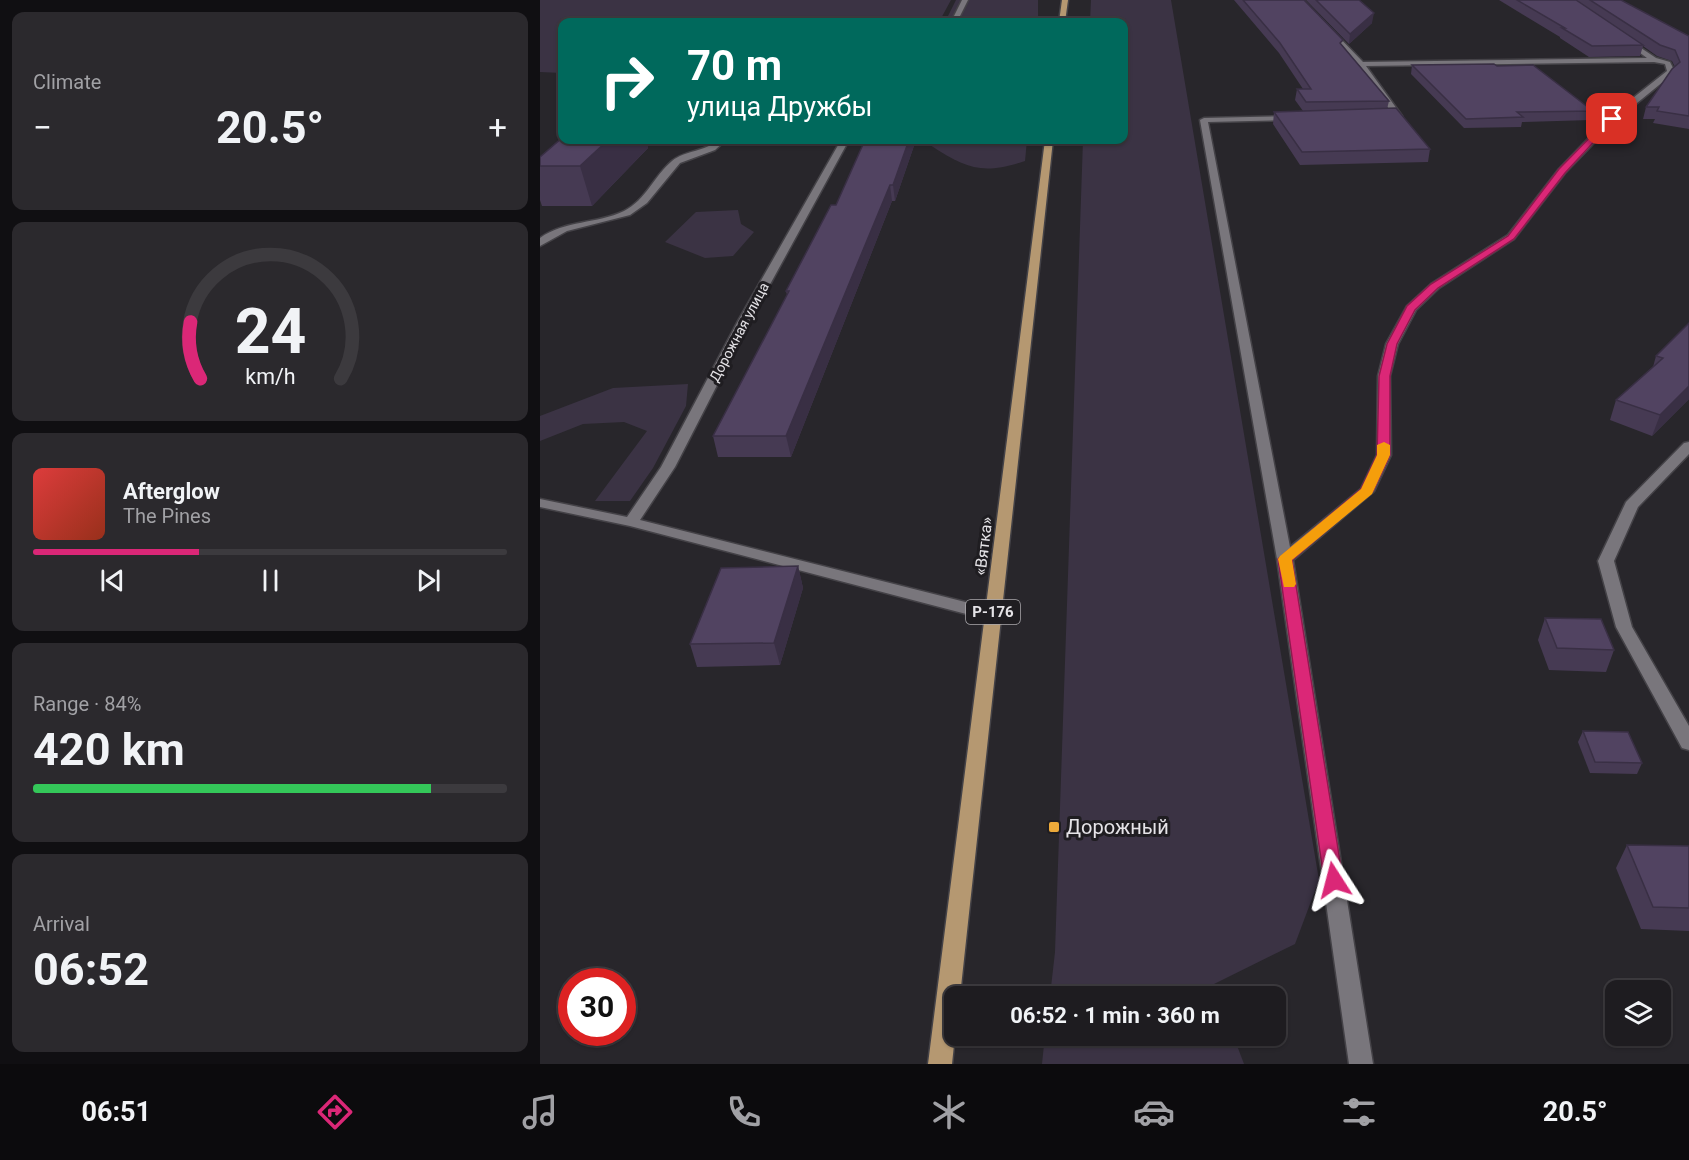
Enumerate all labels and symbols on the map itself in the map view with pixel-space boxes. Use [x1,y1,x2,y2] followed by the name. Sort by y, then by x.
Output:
[1586,93,1637,144] pin
[706,280,772,384] street label: Дорожная улица
[970,516,997,576] street label: «Вятка»
[966,600,1020,624] road number: Р-176
[1066,815,1169,839] place label: Дорожный
[1047,820,1061,834] marker: Дорожный
[1302,848,1366,912] position arrow
[558,968,636,1046] speed limit sign: 30

